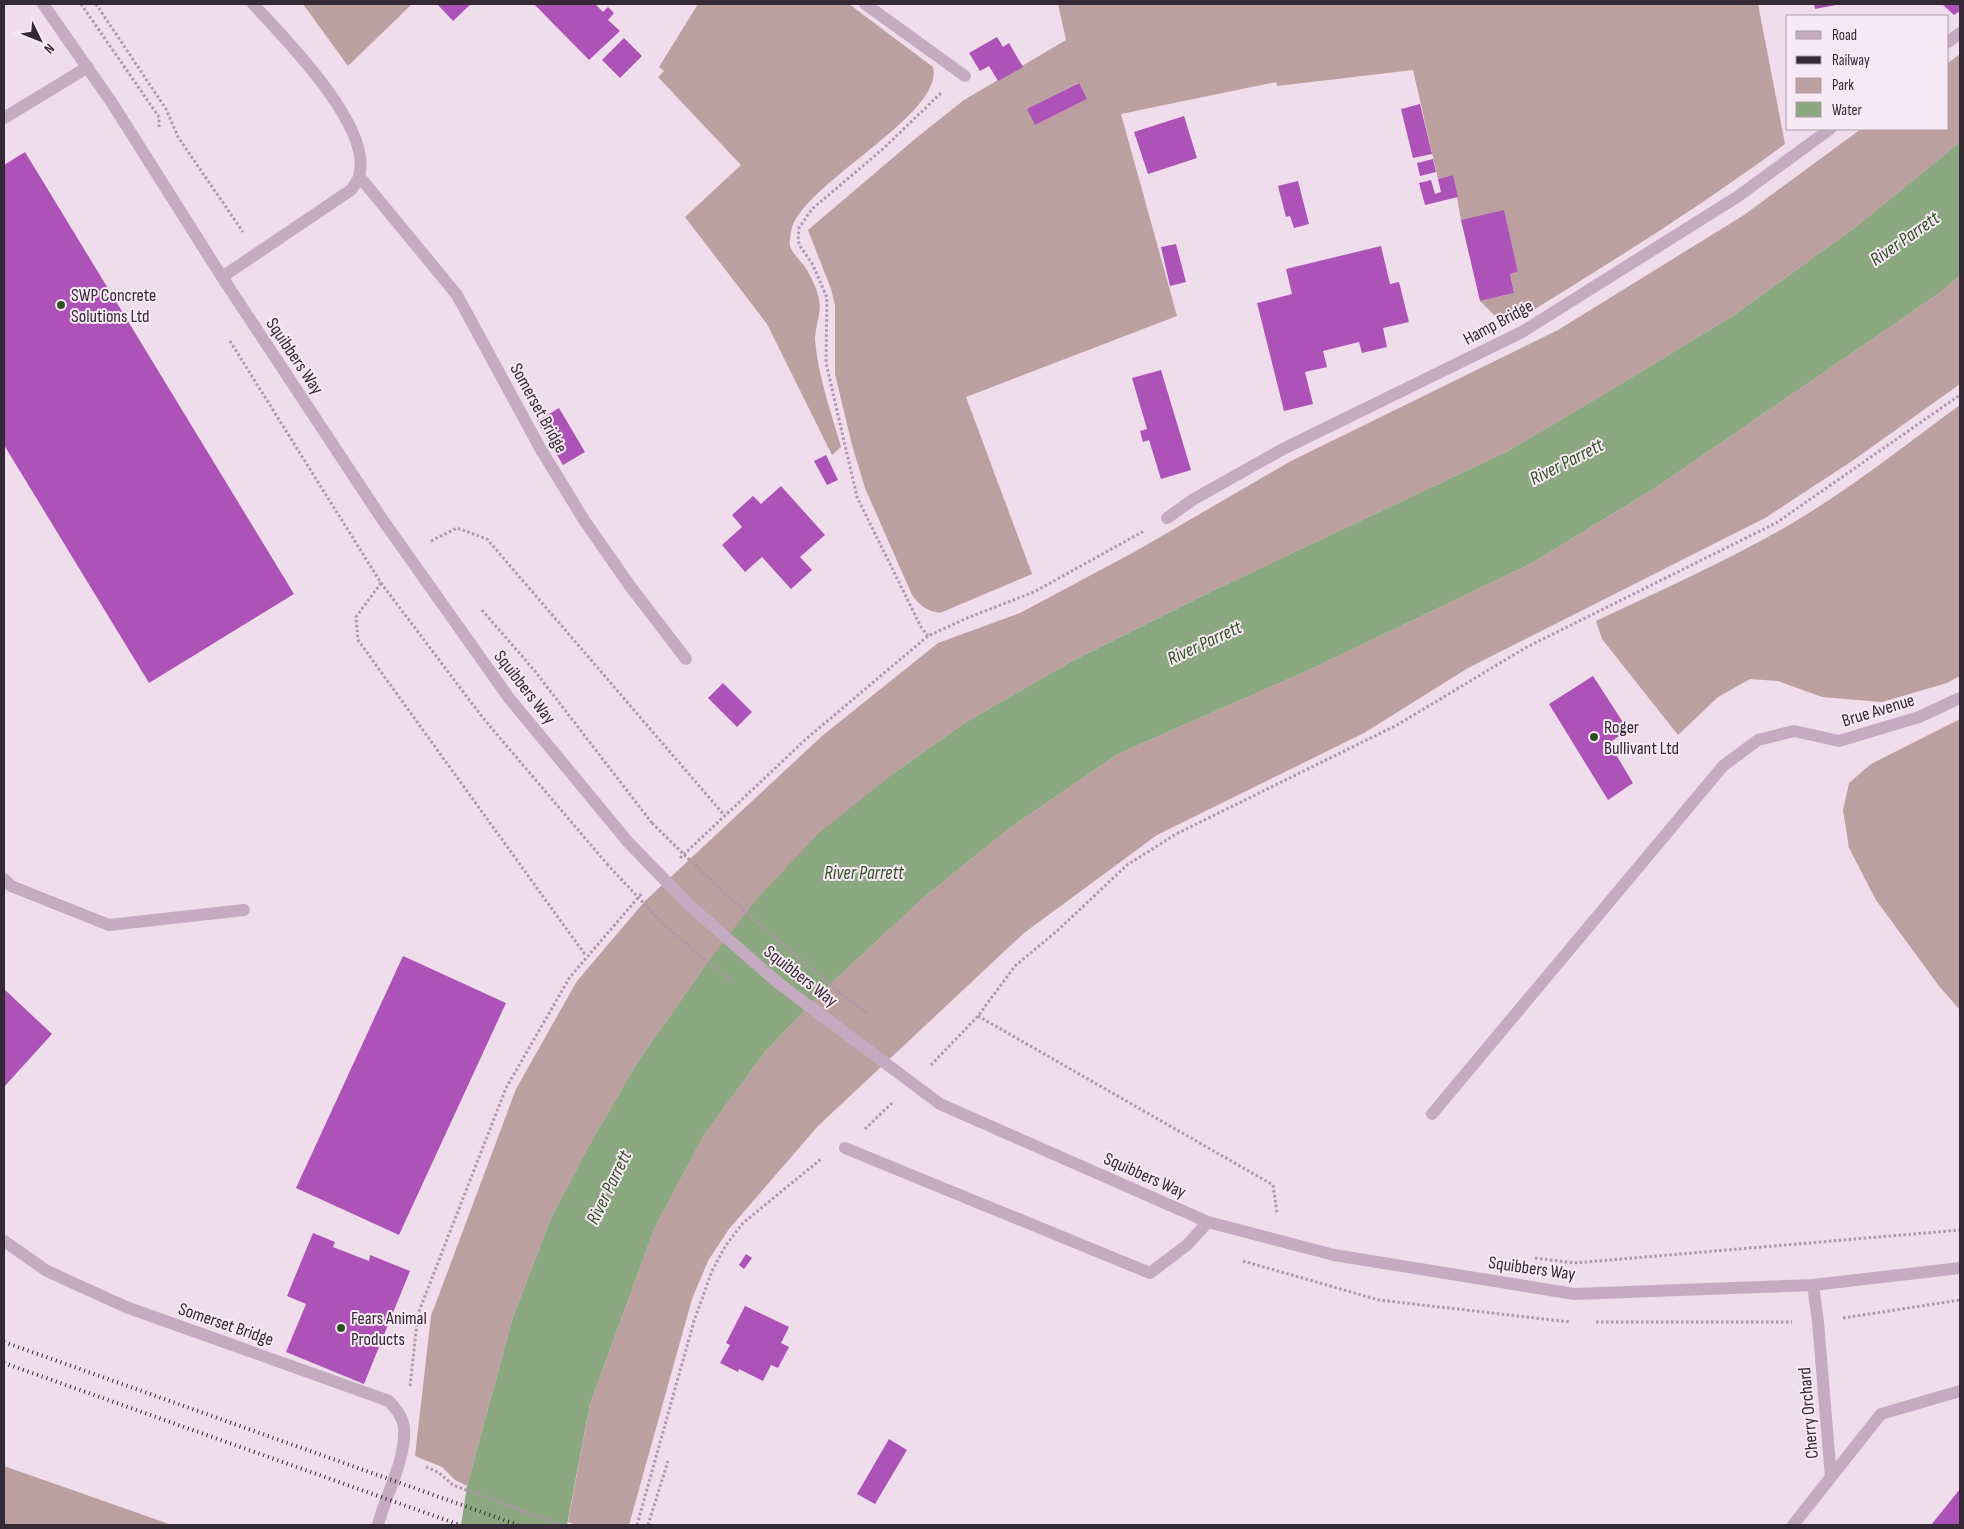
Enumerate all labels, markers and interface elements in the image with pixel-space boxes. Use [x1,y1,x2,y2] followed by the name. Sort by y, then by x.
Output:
[15,15,65,65] north arrow
[1786,15,1949,130] legend
[1832,26,1857,45] text: Road
[40,40,58,57] text: N
[1832,51,1870,70] text: Railway
[1832,76,1854,95] text: Park
[1832,101,1863,120] text: Water
[1866,206,1945,271] water label: River Parrett
[71,285,156,327] place label: SWP Concrete Solutions Ltd
[1460,295,1537,350] street label: Hamp Bridge
[55,299,67,311] marker: SWP Concrete Solutions Ltd
[261,314,328,398] street label: Squibbers Way
[505,360,572,457] street label: Somerset Bridge
[1526,433,1608,491] water label: River Parrett
[1164,616,1247,671] water label: River Parrett
[489,646,560,728] street label: Squibbers Way
[1839,690,1917,731] street label: Brue Avenue
[1604,717,1679,759] place label: Roger Bullivant Ltd
[1588,731,1600,743] marker: Roger Bullivant Ltd
[824,862,905,885] water label: River Parrett
[760,941,842,1012] street label: Squibbers Way
[582,1146,638,1228] water label: River Parrett
[1101,1148,1189,1203] street label: Squibbers Way
[1487,1252,1577,1285] street label: Squibbers Way
[176,1298,276,1351] street label: Somerset Bridge
[351,1308,427,1350] place label: Fears Animal Products
[335,1322,347,1334] marker: Fears Animal Products
[1794,1366,1823,1460] street label: Cherry Orchard

